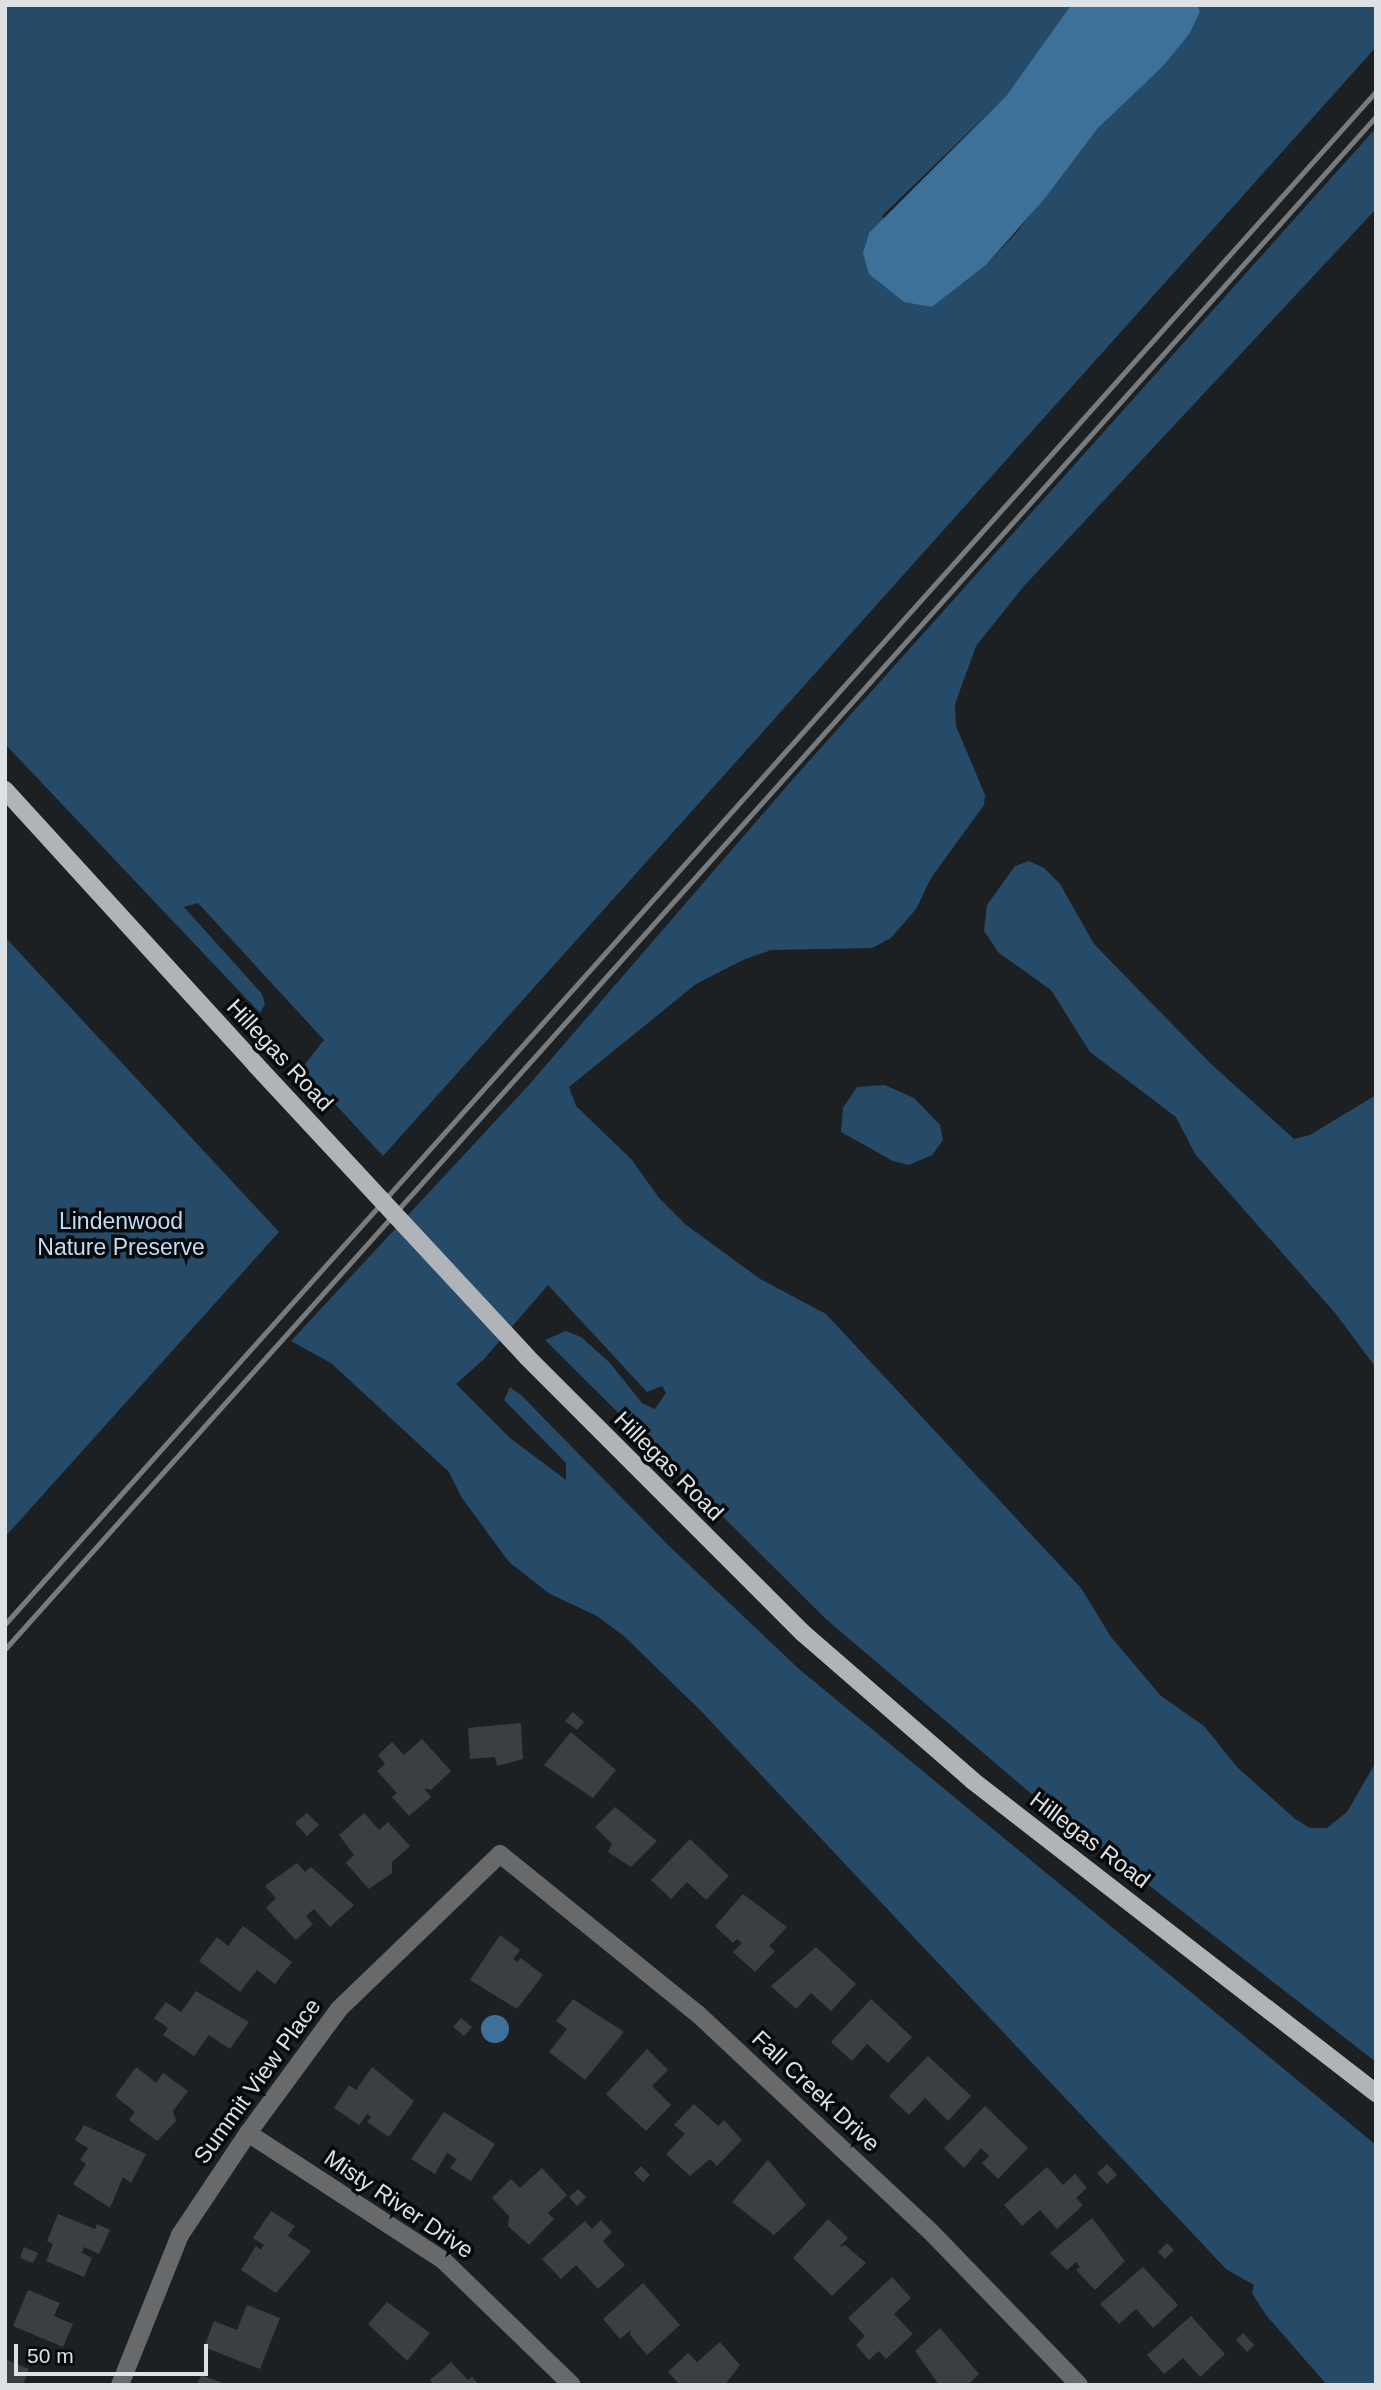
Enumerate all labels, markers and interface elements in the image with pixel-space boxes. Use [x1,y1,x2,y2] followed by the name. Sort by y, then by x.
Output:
[221,993,339,1117] street label: Hillegas Road
[37,1207,205,1261] park label: Lindenwood Nature Preserve
[609,1406,729,1526] street label: Hillegas Road
[1025,1786,1155,1894] street label: Hillegas Road
[188,1993,326,2169] street label: Summit View Place
[746,2025,886,2157] street label: Fall Creek Drive
[319,2144,479,2264] street label: Misty River Drive
[18,2330,212,2374] scale bar
[27,2344,74,2367] text: 50 m

